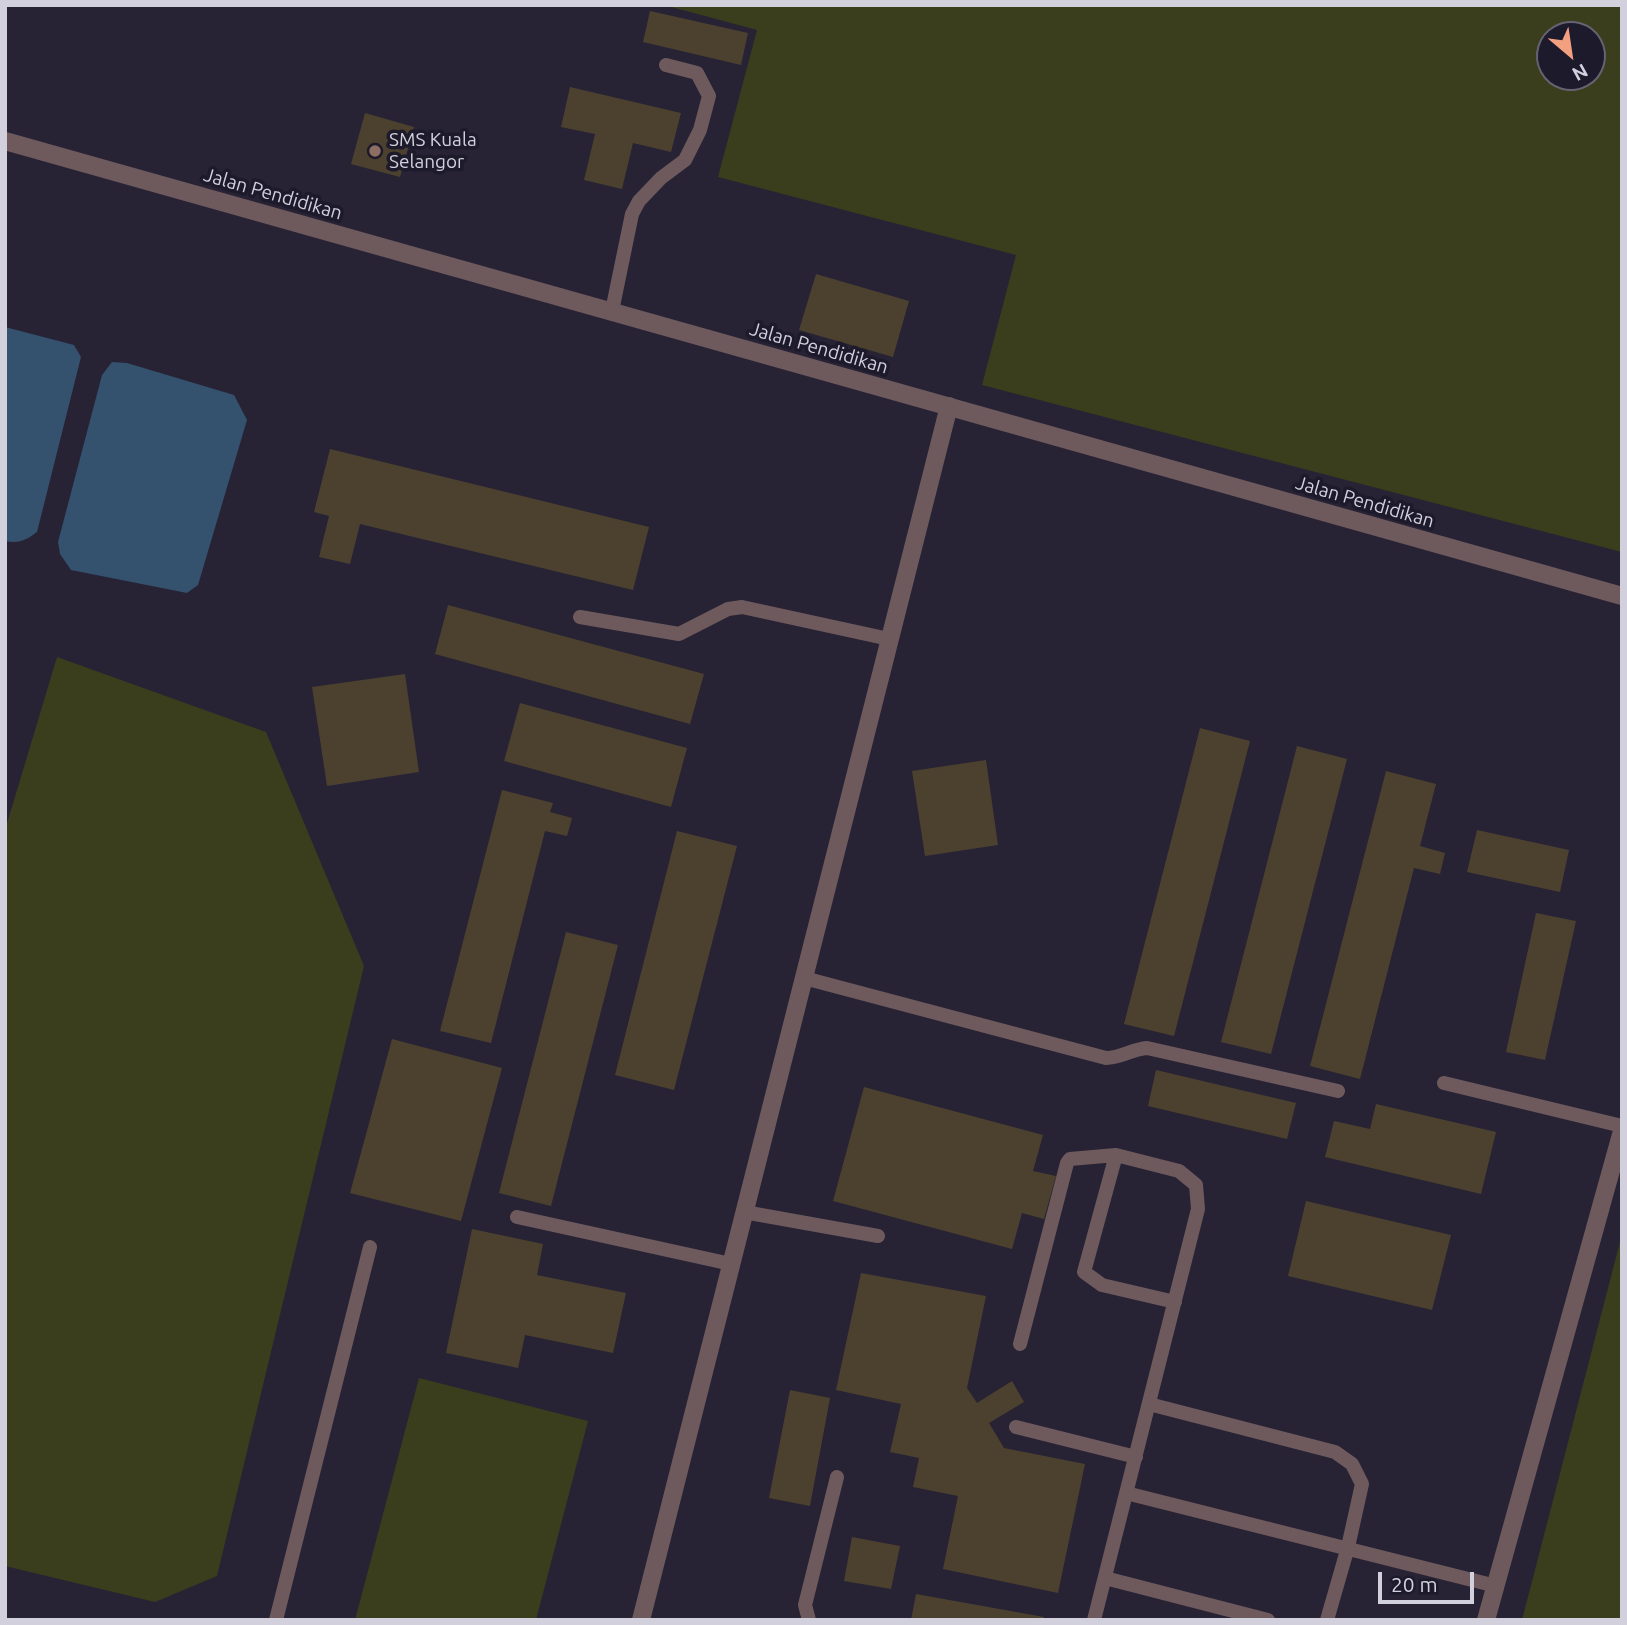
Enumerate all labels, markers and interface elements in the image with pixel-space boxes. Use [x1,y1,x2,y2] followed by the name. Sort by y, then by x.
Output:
[1536,21,1606,91] north arrow
[1569,60,1592,86] text: N
[389,129,477,173] place label: SMS Kuala Selangor
[367,143,383,159] marker: SMS Kuala Selangor
[201,163,345,225] street label: Jalan Pendidikan
[747,317,891,379] street label: Jalan Pendidikan
[1293,471,1437,533] street label: Jalan Pendidikan
[1382,1558,1478,1602] scale bar
[1391,1572,1438,1596] text: 20 m

